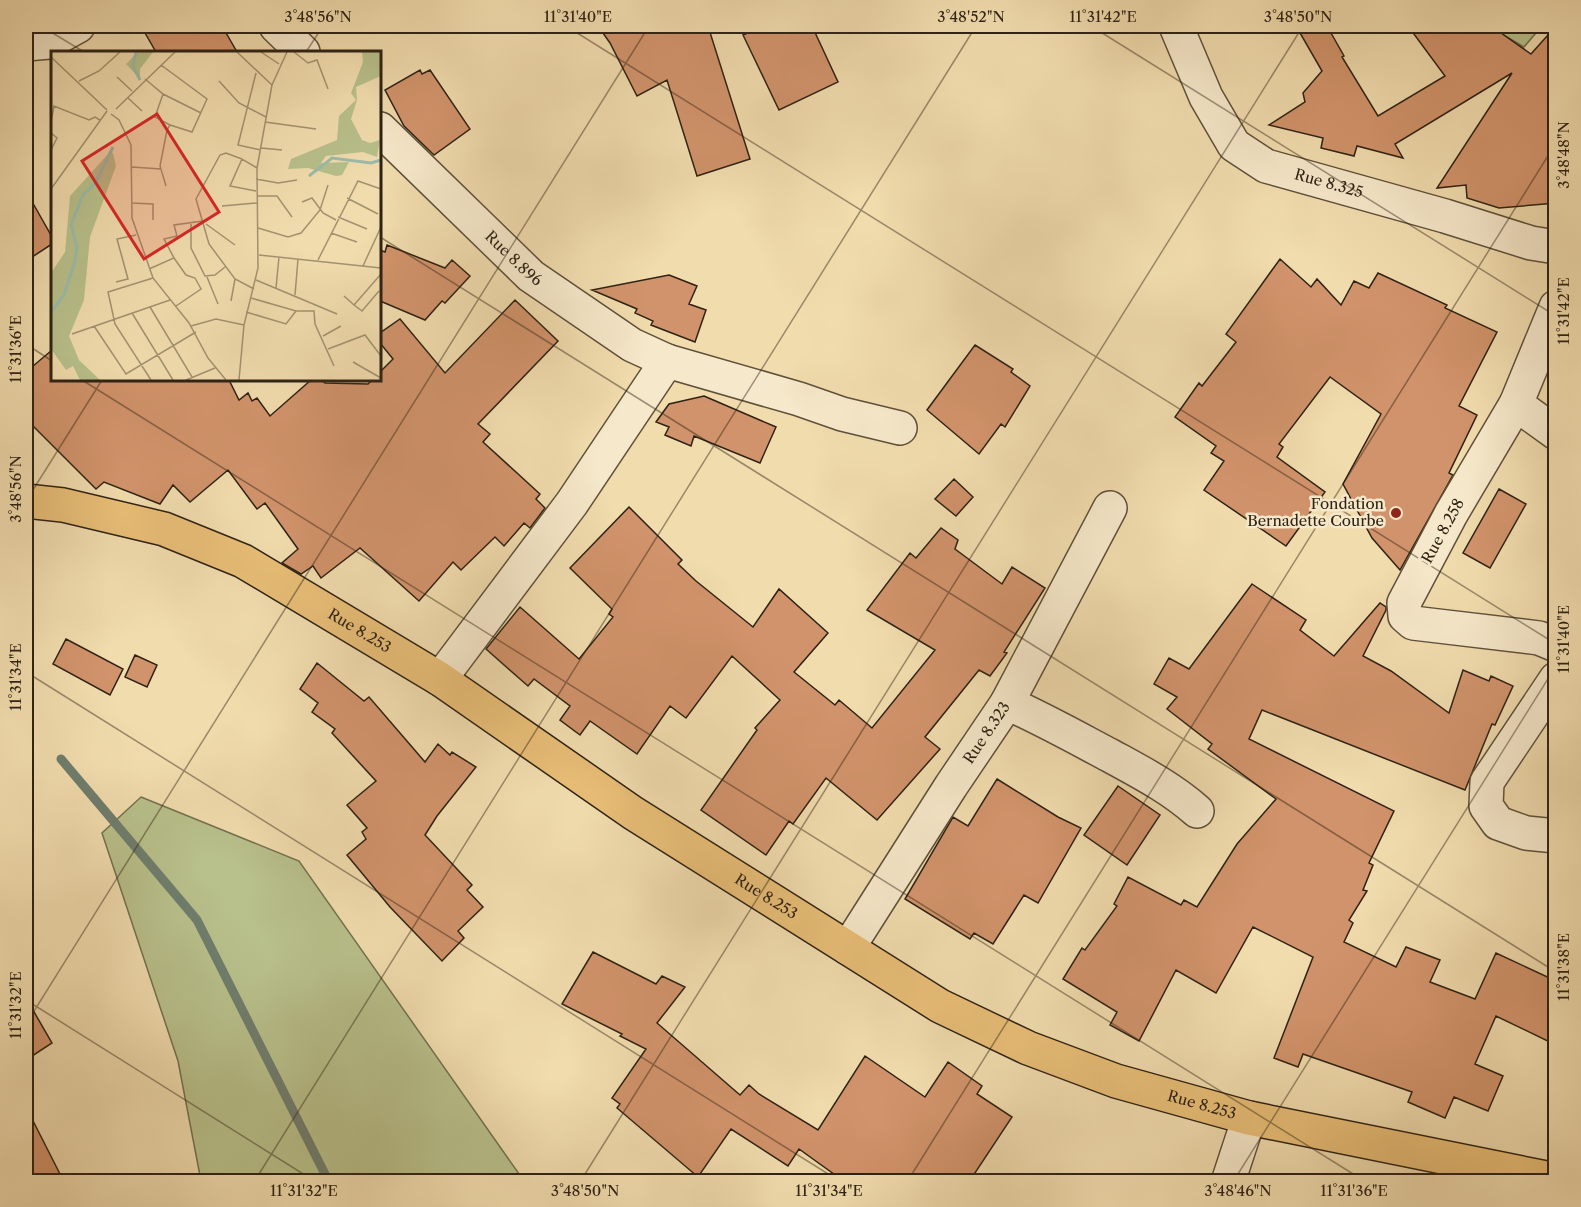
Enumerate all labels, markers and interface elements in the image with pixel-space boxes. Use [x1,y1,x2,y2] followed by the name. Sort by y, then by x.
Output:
[284,7,352,26] text: 3°48'56"N
[544,7,612,26] text: 11°31'40"E
[937,7,1005,26] text: 3°48'52"N
[1069,7,1137,26] text: 11°31'42"E
[1264,7,1332,26] text: 3°48'50"N
[51,51,381,381] inset map
[1554,121,1573,189] text: 3°48'48"N
[1292,164,1365,202] street label: Rue 8.325
[481,226,546,290] street label: Rue 8.896
[1554,277,1573,345] text: 11°31'42"E
[6,315,25,383] text: 11°31'36"E
[6,455,25,523] text: 3°48'56"N
[1247,494,1385,530] place label: Fondation Bernadette Courbe
[1417,495,1468,566] street label: Rue 8.258
[1389,506,1403,520] marker: Fondation Bernadette Courbe
[325,604,395,657] street label: Rue 8.253
[1554,605,1573,673] text: 11°31'40"E
[6,643,25,711] text: 11°31'34"E
[959,698,1014,767] street label: Rue 8.323
[731,869,801,923] street label: Rue 8.253
[1554,933,1573,1001] text: 11°31'38"E
[6,971,25,1039] text: 11°31'32"E
[1165,1086,1238,1123] street label: Rue 8.253
[270,1181,338,1200] text: 11°31'32"E
[551,1181,619,1200] text: 3°48'50"N
[795,1181,863,1200] text: 11°31'34"E
[1204,1181,1272,1200] text: 3°48'46"N
[1320,1181,1388,1200] text: 11°31'36"E

